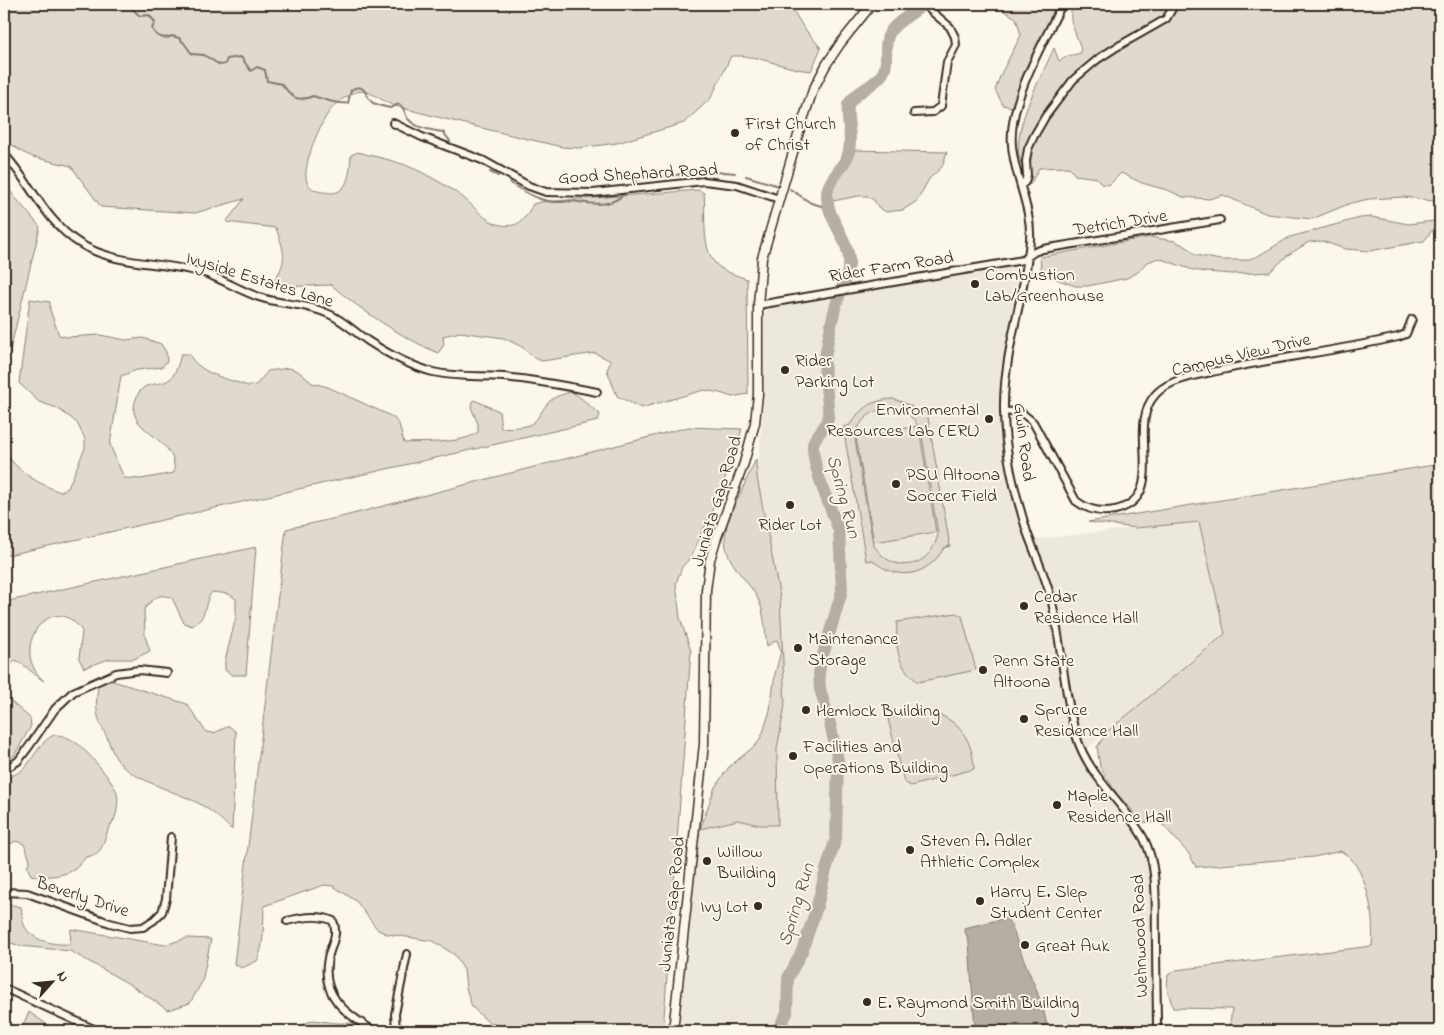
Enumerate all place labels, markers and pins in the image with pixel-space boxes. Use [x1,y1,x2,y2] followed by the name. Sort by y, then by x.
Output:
[744,112,836,159] place label: First Church of Christ
[729,127,741,139] marker: First Church of Christ
[985,263,1105,310] place label: Combustion Lab/Greenhouse
[969,278,981,290] marker: Combustion Lab/Greenhouse
[795,349,874,397] place label: Rider Parking Lot
[779,364,791,376] marker: Rider Parking Lot
[826,398,979,445] place label: Environmental Resources Lab (ERL)
[983,413,995,425] marker: Environmental Resources Lab (ERL)
[906,463,1000,510] place label: PSU Altoona Soccer Field
[890,478,902,490] marker: PSU Altoona Soccer Field
[784,499,796,511] marker: Rider Lot
[758,513,822,539] place label: Rider Lot
[1034,585,1138,632] place label: Cedar Residence Hall
[1018,600,1030,612] marker: Cedar Residence Hall
[808,627,899,675] place label: Maintenance Storage
[792,642,804,654] marker: Maintenance Storage
[993,649,1075,696] place label: Penn State Altoona
[977,664,989,676] marker: Penn State Altoona
[1034,698,1138,745] place label: Spruce Residence Hall
[816,699,940,726] place label: Hemlock Building
[800,704,812,716] marker: Hemlock Building
[1018,713,1030,725] marker: Spruce Residence Hall
[802,735,948,783] place label: Facilities and Operations Building
[787,750,799,762] marker: Facilities and Operations Building
[1067,784,1171,831] place label: Maple Residence Hall
[1051,799,1063,811] marker: Maple Residence Hall
[920,829,1040,876] place label: Steven A. Adler Athletic Complex
[716,840,776,888] place label: Willow Building
[904,844,916,856] marker: Steven A. Adler Athletic Complex
[701,855,713,867] marker: Willow Building
[990,880,1102,927] place label: Harry E. Slep Student Center
[700,895,748,921] place label: Ivy Lot
[974,895,986,907] marker: Harry E. Slep Student Center
[752,900,764,912] marker: Ivy Lot
[1035,934,1110,960] place label: Great Auk
[1019,939,1031,951] marker: Great Auk
[877,991,1079,1018] place label: E. Raymond Smith Building
[861,996,873,1008] marker: E. Raymond Smith Building

